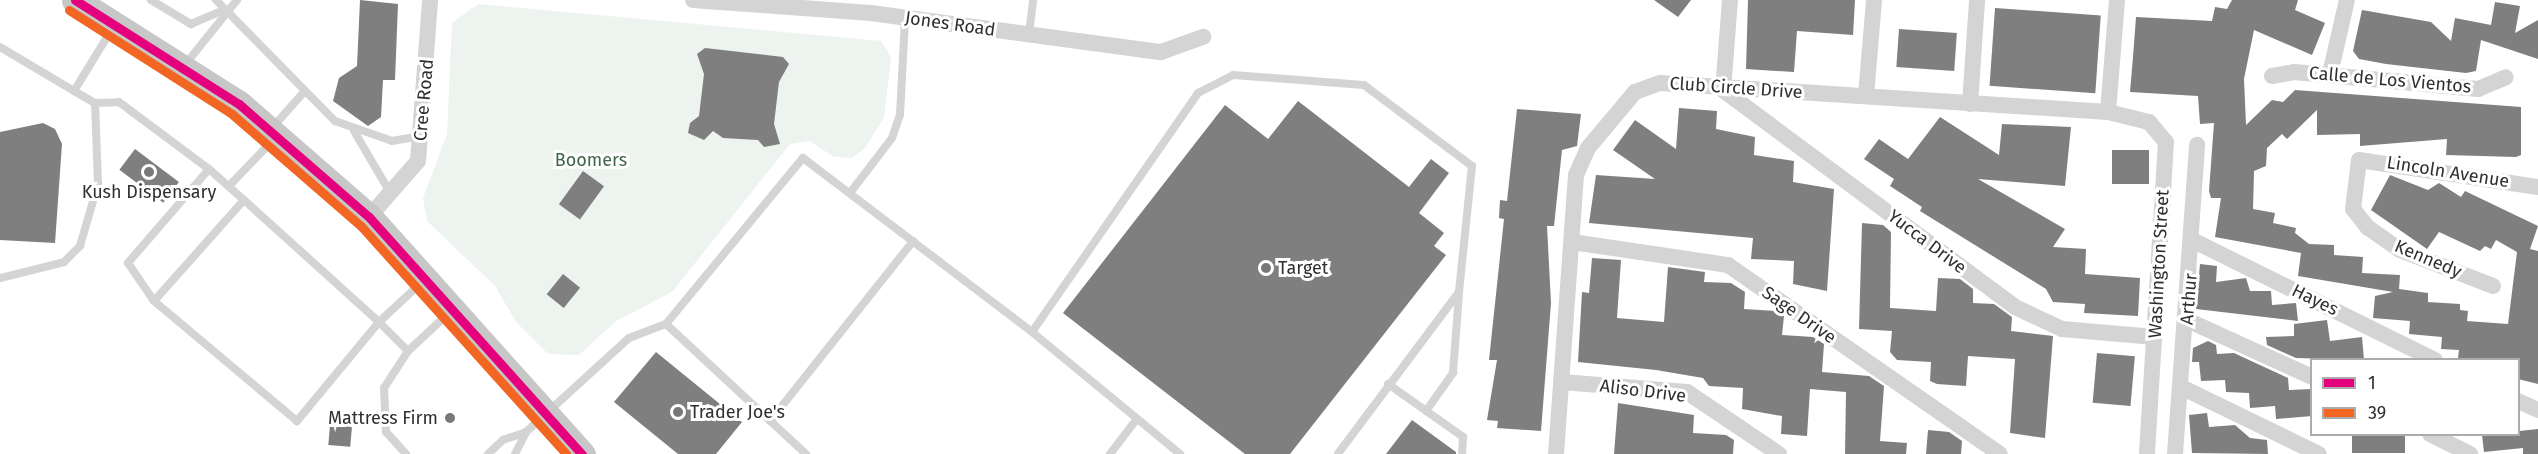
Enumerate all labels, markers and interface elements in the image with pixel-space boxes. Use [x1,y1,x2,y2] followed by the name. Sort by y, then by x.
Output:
[903,7,997,41] street label: Jones Road
[410,58,438,142] street label: Cree Road
[2308,62,2472,98] street label: Calle de Los Vientos
[1669,73,1803,103] street label: Club Circle Drive
[555,149,627,171] park label: Boomers
[2385,152,2511,192] street label: Lincoln Avenue
[142,165,156,179] marker: Kush Dispensary
[82,181,216,203] place label: Kush Dispensary
[2144,189,2174,339] street label: Washington Street
[1883,205,1971,279] street label: Yucca Drive
[2391,235,2465,283] street label: Kennedy
[1278,257,1328,279] place label: Target
[1259,261,1273,275] marker: Target
[2176,272,2202,326] street label: Arthur
[2288,280,2342,320] street label: Hayes
[1758,282,1840,348] street label: Sage Drive
[2310,358,2520,436] legend
[2368,372,2376,394] text: 1
[1599,375,1687,407] street label: Aliso Drive
[690,401,785,423] place label: Trader Joe's
[2368,402,2386,424] text: 39
[671,405,685,419] marker: Trader Joe's
[328,407,438,429] place label: Mattress Firm
[443,411,457,425] marker: Mattress Firm

